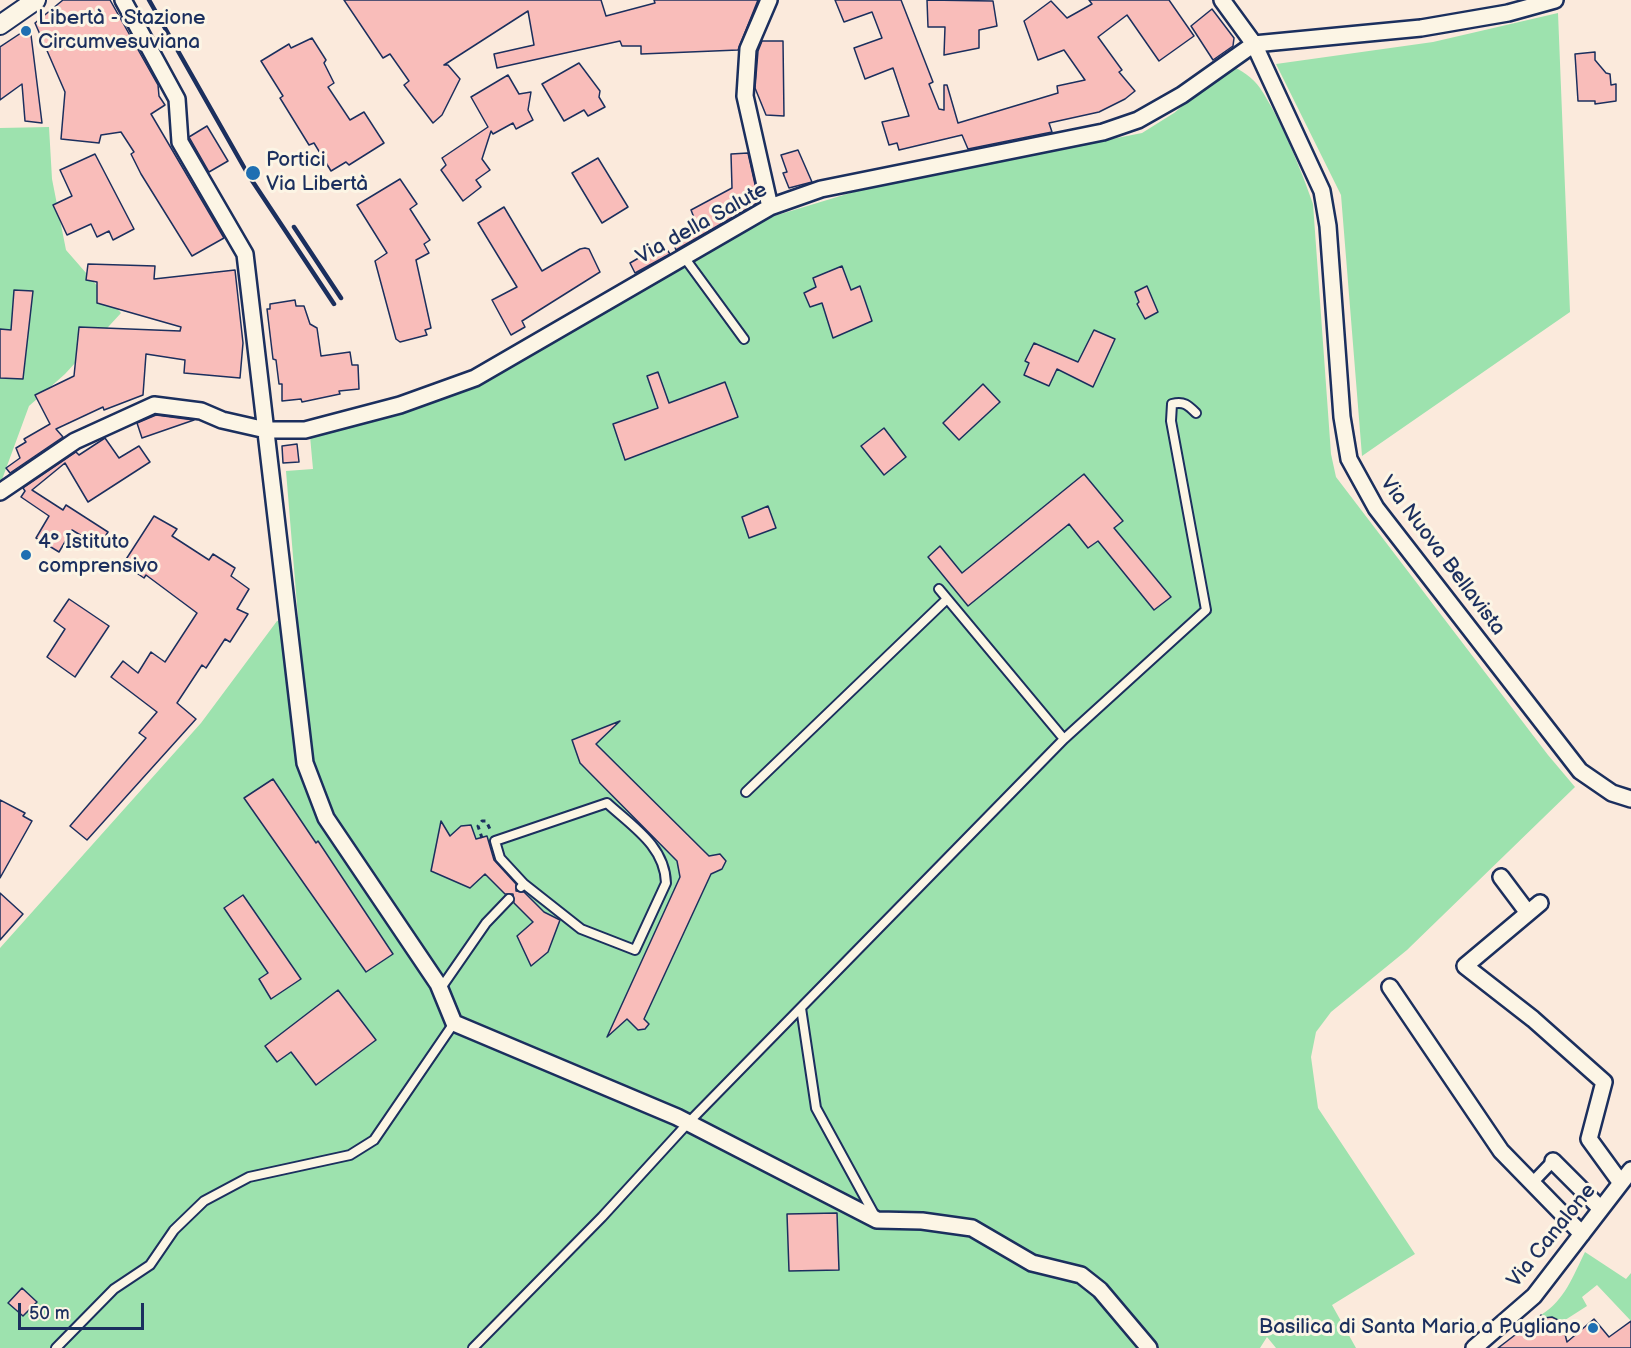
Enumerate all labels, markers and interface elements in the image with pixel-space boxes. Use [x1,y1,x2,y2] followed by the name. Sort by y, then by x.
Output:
[38,6,205,56] place label: Libertà - Stazione Circumvesuviana
[19,24,33,38] marker: Libertà - Stazione Circumvesuviana
[266,148,368,198] place label: Portici Via Libertà
[244,164,262,182] marker: Portici Via Libertà
[632,178,772,270] street label: Via della Salute
[1374,471,1510,641] street label: Via Nuova Bellavista
[38,530,158,580] place label: 4° Istituto comprensivo
[19,548,33,562] marker: 4° Istituto comprensivo
[1502,1179,1602,1293] street label: Via Canalone
[21,1291,147,1329] scale bar
[29,1303,70,1324] text: 50 m
[1259,1315,1581,1341] place label: Basilica di Santa Maria a Pugliano
[1586,1321,1600,1335] marker: Basilica di Santa Maria a Pugliano

